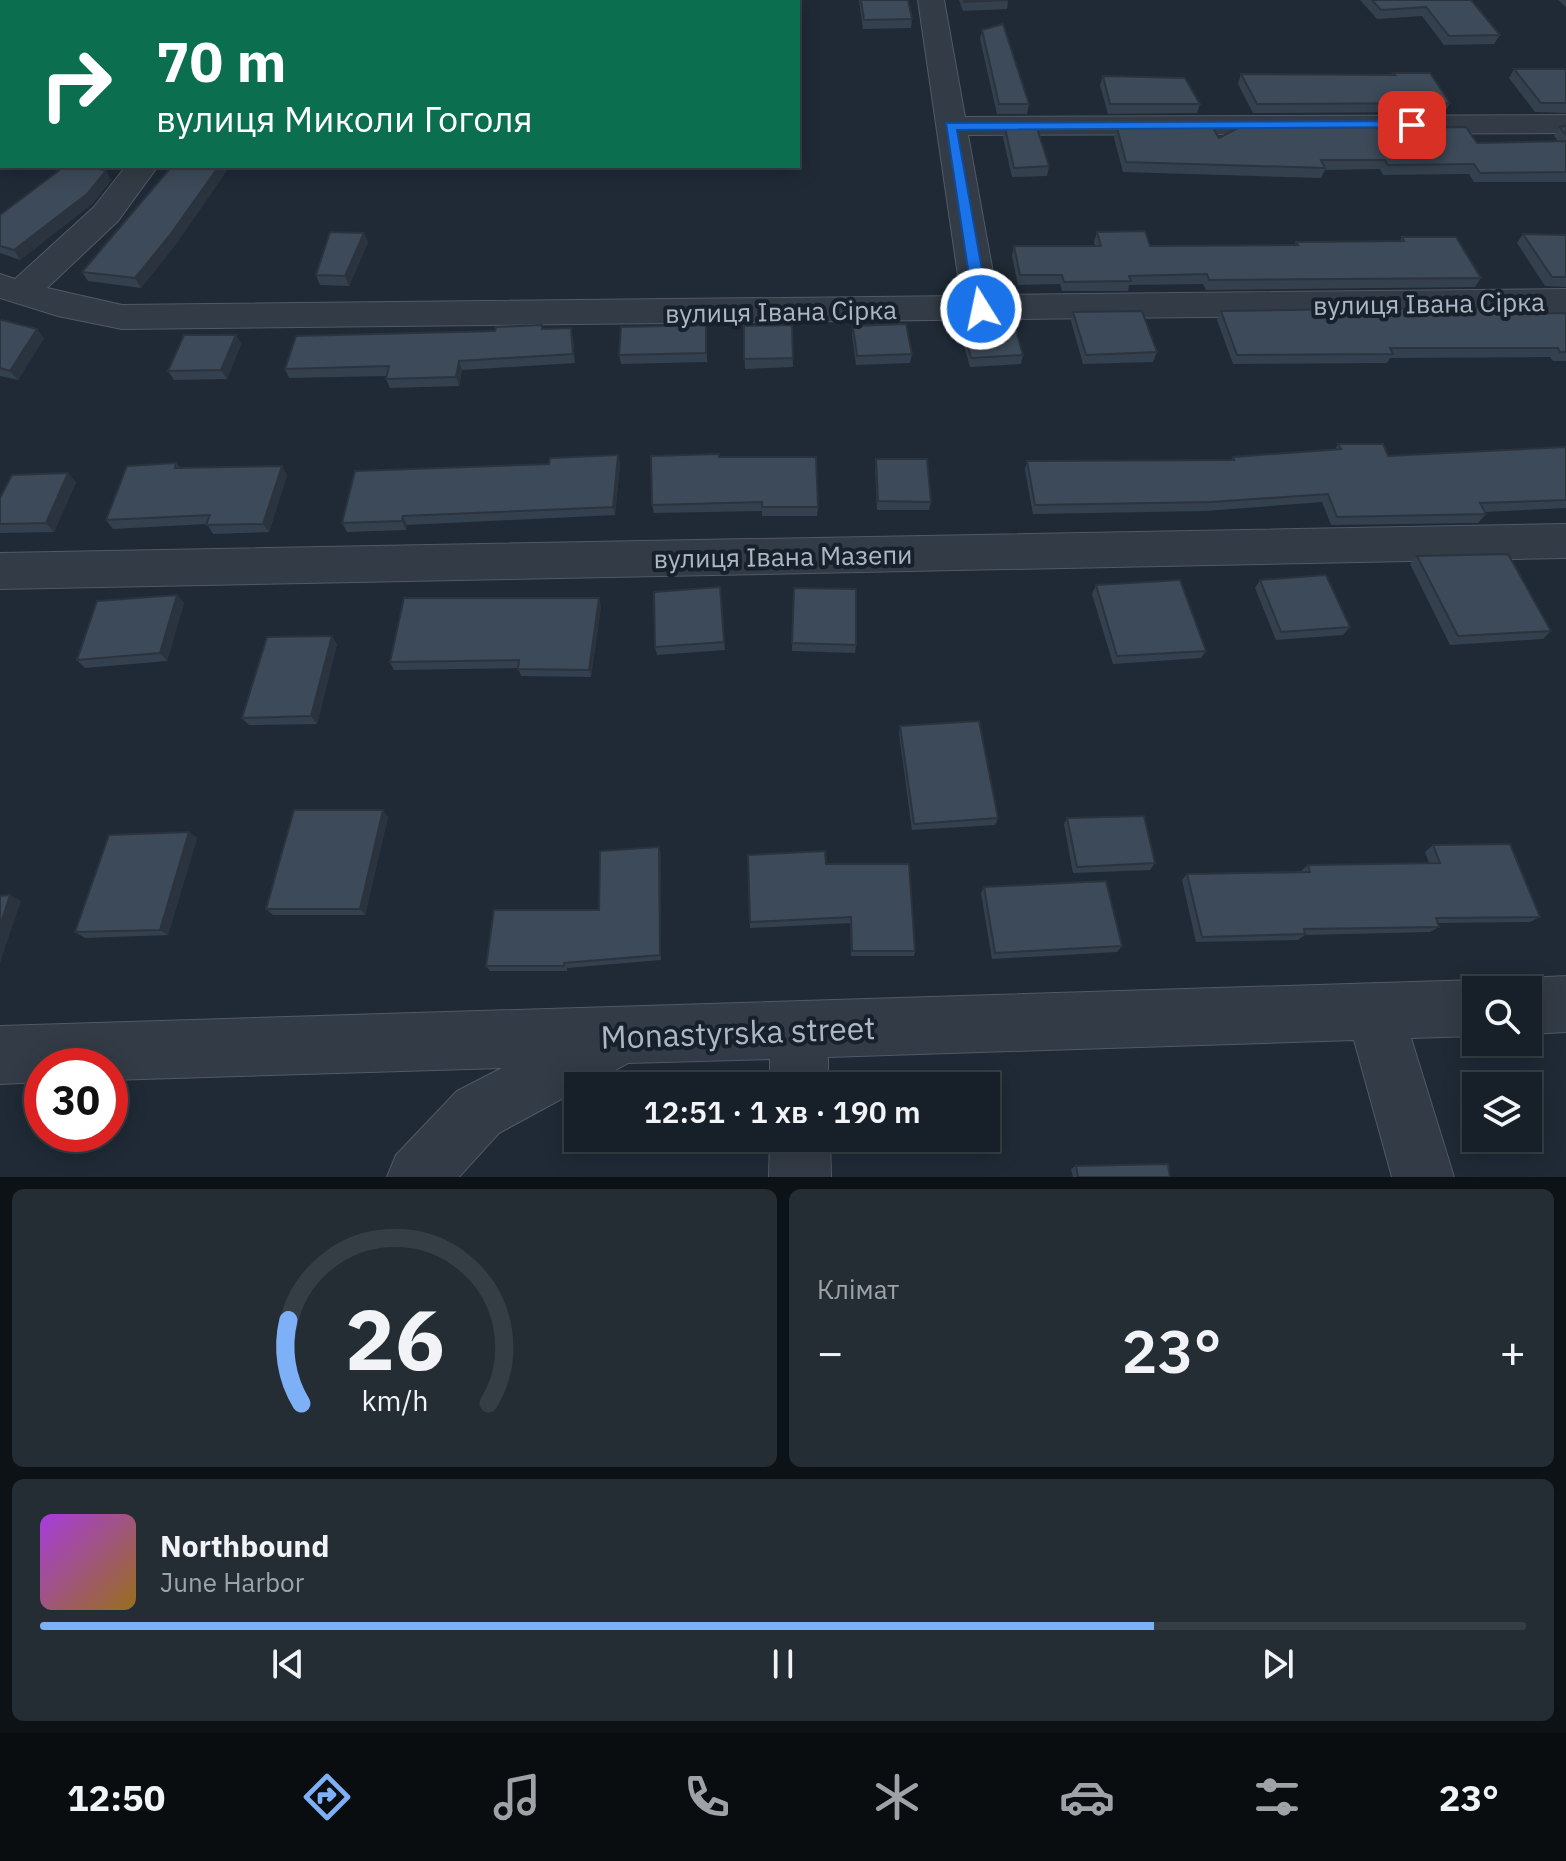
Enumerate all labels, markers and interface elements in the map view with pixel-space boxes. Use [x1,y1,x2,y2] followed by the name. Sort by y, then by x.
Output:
[156,25,286,97] text: 70 m
[24,32,128,136] icon: right
[1378,91,1446,159] pin
[156,95,533,142] text: вулиця Миколи Гоголя
[1390,103,1434,147] icon: arrive
[939,267,1023,351] position arrow
[1313,284,1545,322] street label: вулиця Івана Сірка
[665,292,897,330] street label: вулиця Івана Сірка
[653,537,913,575] street label: вулиця Івана Мазепи
[1462,976,1542,1152] map controls
[1462,976,1542,1056] button: search
[600,1006,876,1058] street label: Monastyrska street
[24,1048,128,1152] speed limit sign: 30
[1462,1072,1542,1152] button: layers
[643,1092,921,1131] text: 12:51 · 1 хв · 190 m
[817,1272,899,1306] text: Клімат
[345,1285,444,1393] text: 26
[1121,1311,1222,1390] text: 23°
[817,1323,843,1380] text: −
[1500,1323,1526,1380] text: +
[361,1382,428,1419] text: km/h
[160,1526,329,1565] text: Northbound
[160,1565,304,1599] text: June Harbor
[266,1642,310,1686] icon: previous
[761,1642,805,1686] icon: pause
[1256,1642,1300,1686] icon: next
[299,1769,355,1825] icon: directions
[489,1769,545,1825] icon: music
[679,1769,735,1825] icon: phone
[869,1769,925,1825] icon: climate
[1059,1769,1115,1825] icon: car
[1249,1769,1305,1825] icon: filters
[67,1774,165,1821] text: 12:50
[1439,1774,1499,1821] text: 23°

